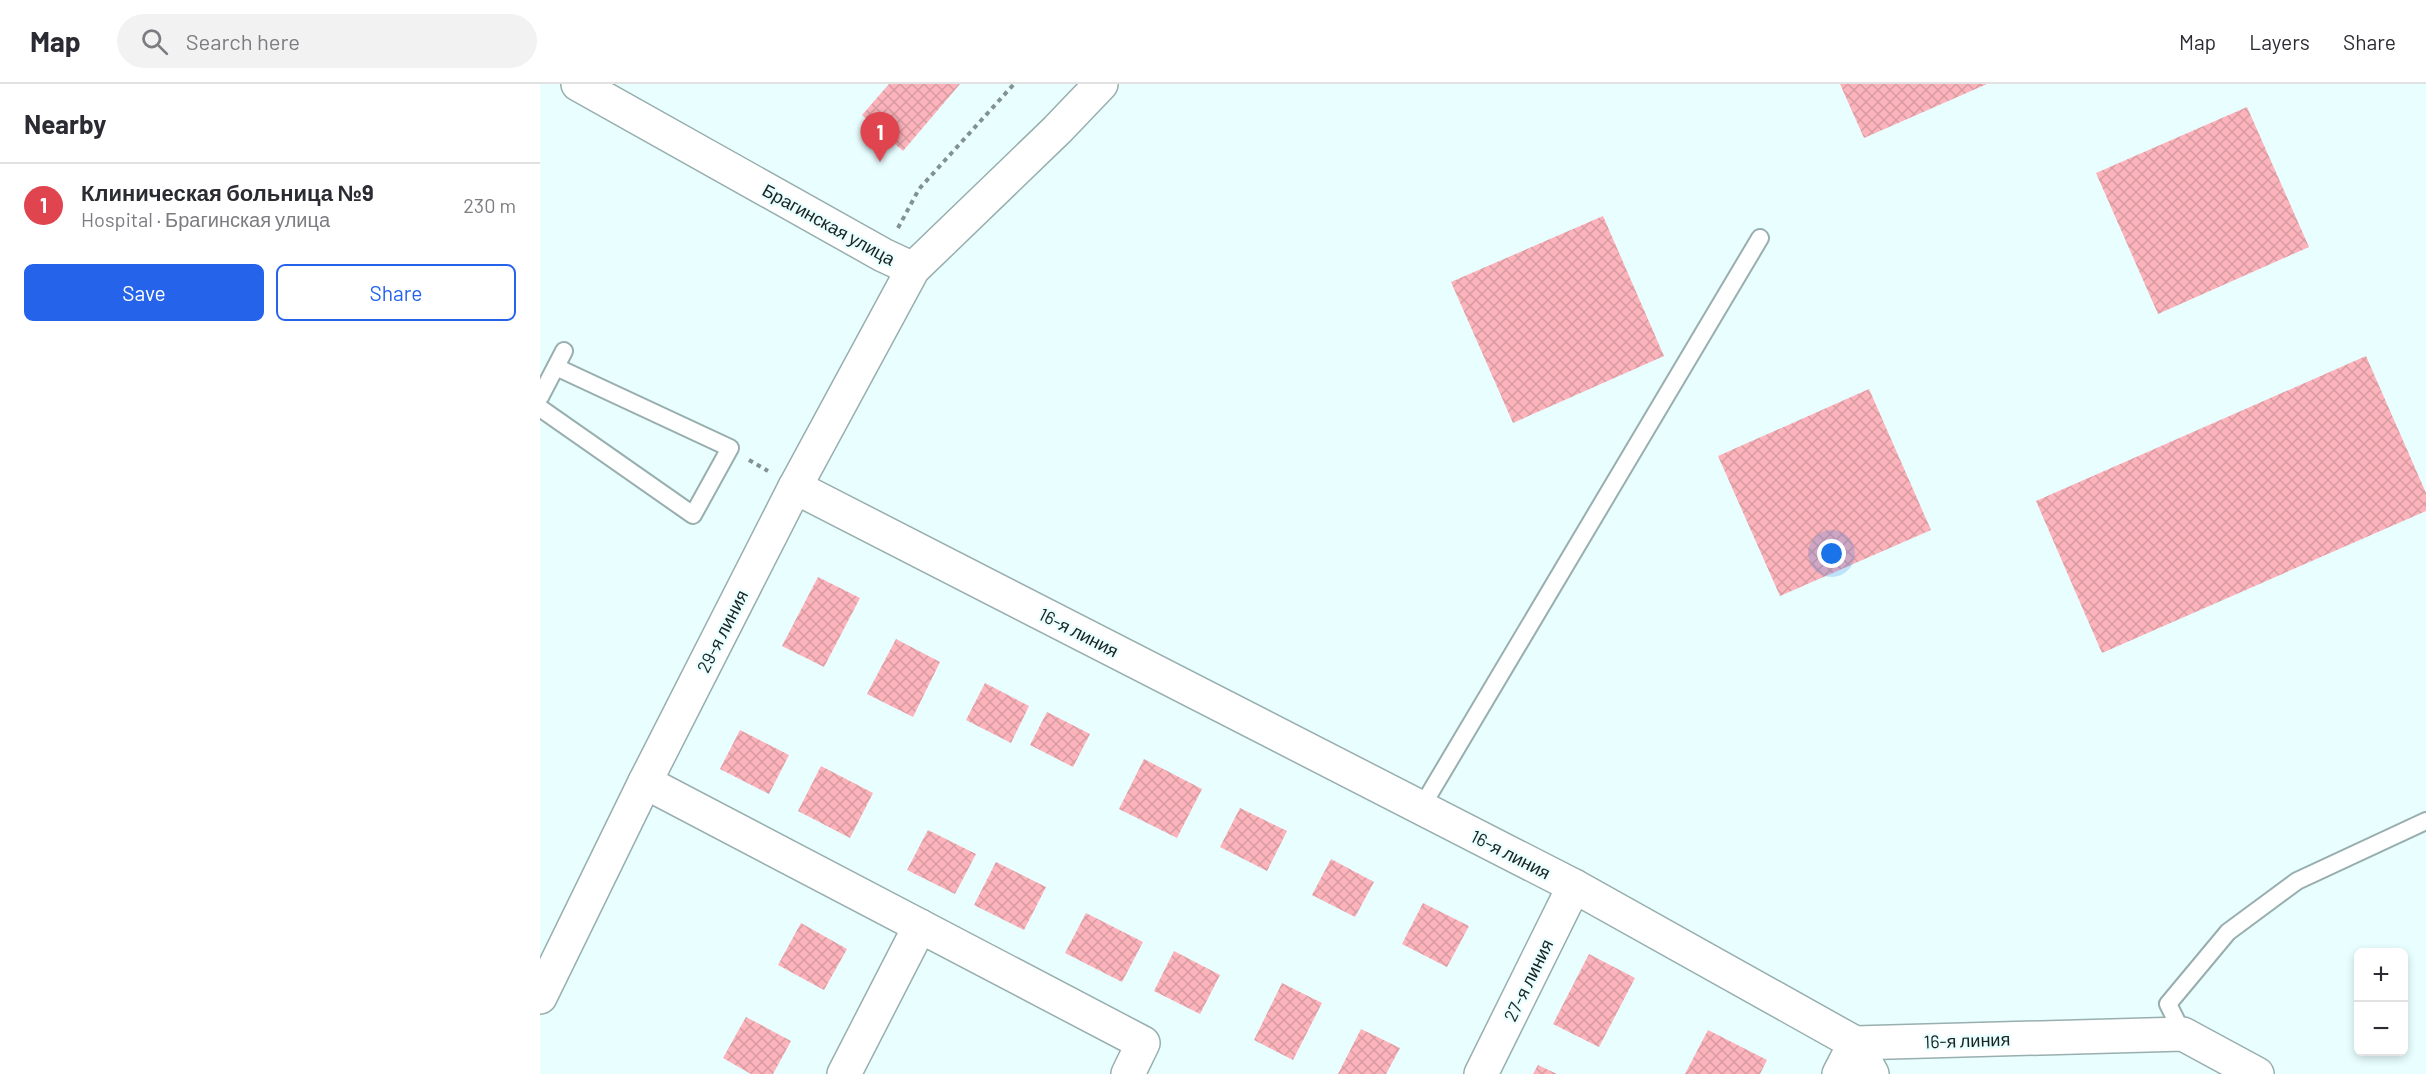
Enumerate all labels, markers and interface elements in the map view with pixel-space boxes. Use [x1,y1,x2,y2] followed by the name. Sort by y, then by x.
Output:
[117,14,537,68] search box
[30,24,81,58] text: Map
[138,25,171,58] icon: search
[186,28,300,54] text: Search here
[2179,29,2216,54] text: Map
[2249,29,2310,54] text: Layers
[2343,29,2396,54] text: Share
[24,108,106,139] text: Nearby
[860,112,900,162] pin: 1
[759,178,900,270] street label: Брагинская улица
[81,179,374,205] text: Клиническая больница №9
[40,193,47,217] text: 1
[463,193,516,217] text: 230 m
[81,207,330,231] text: Hospital · Брагинская улица
[24,264,264,321] button: Save
[276,264,516,321] button: Share
[1817,539,1846,568] your location
[692,586,752,676] street label: 29-я линия
[1036,603,1122,661] street label: 16-я линия
[1468,825,1554,883] street label: 16-я линия
[1499,935,1557,1025] street label: 27-я линия
[2354,948,2408,1056] map controls
[2354,948,2408,1002] button: +
[2354,1002,2408,1056] button: −
[1923,1028,2011,1052] street label: 16-я линия

